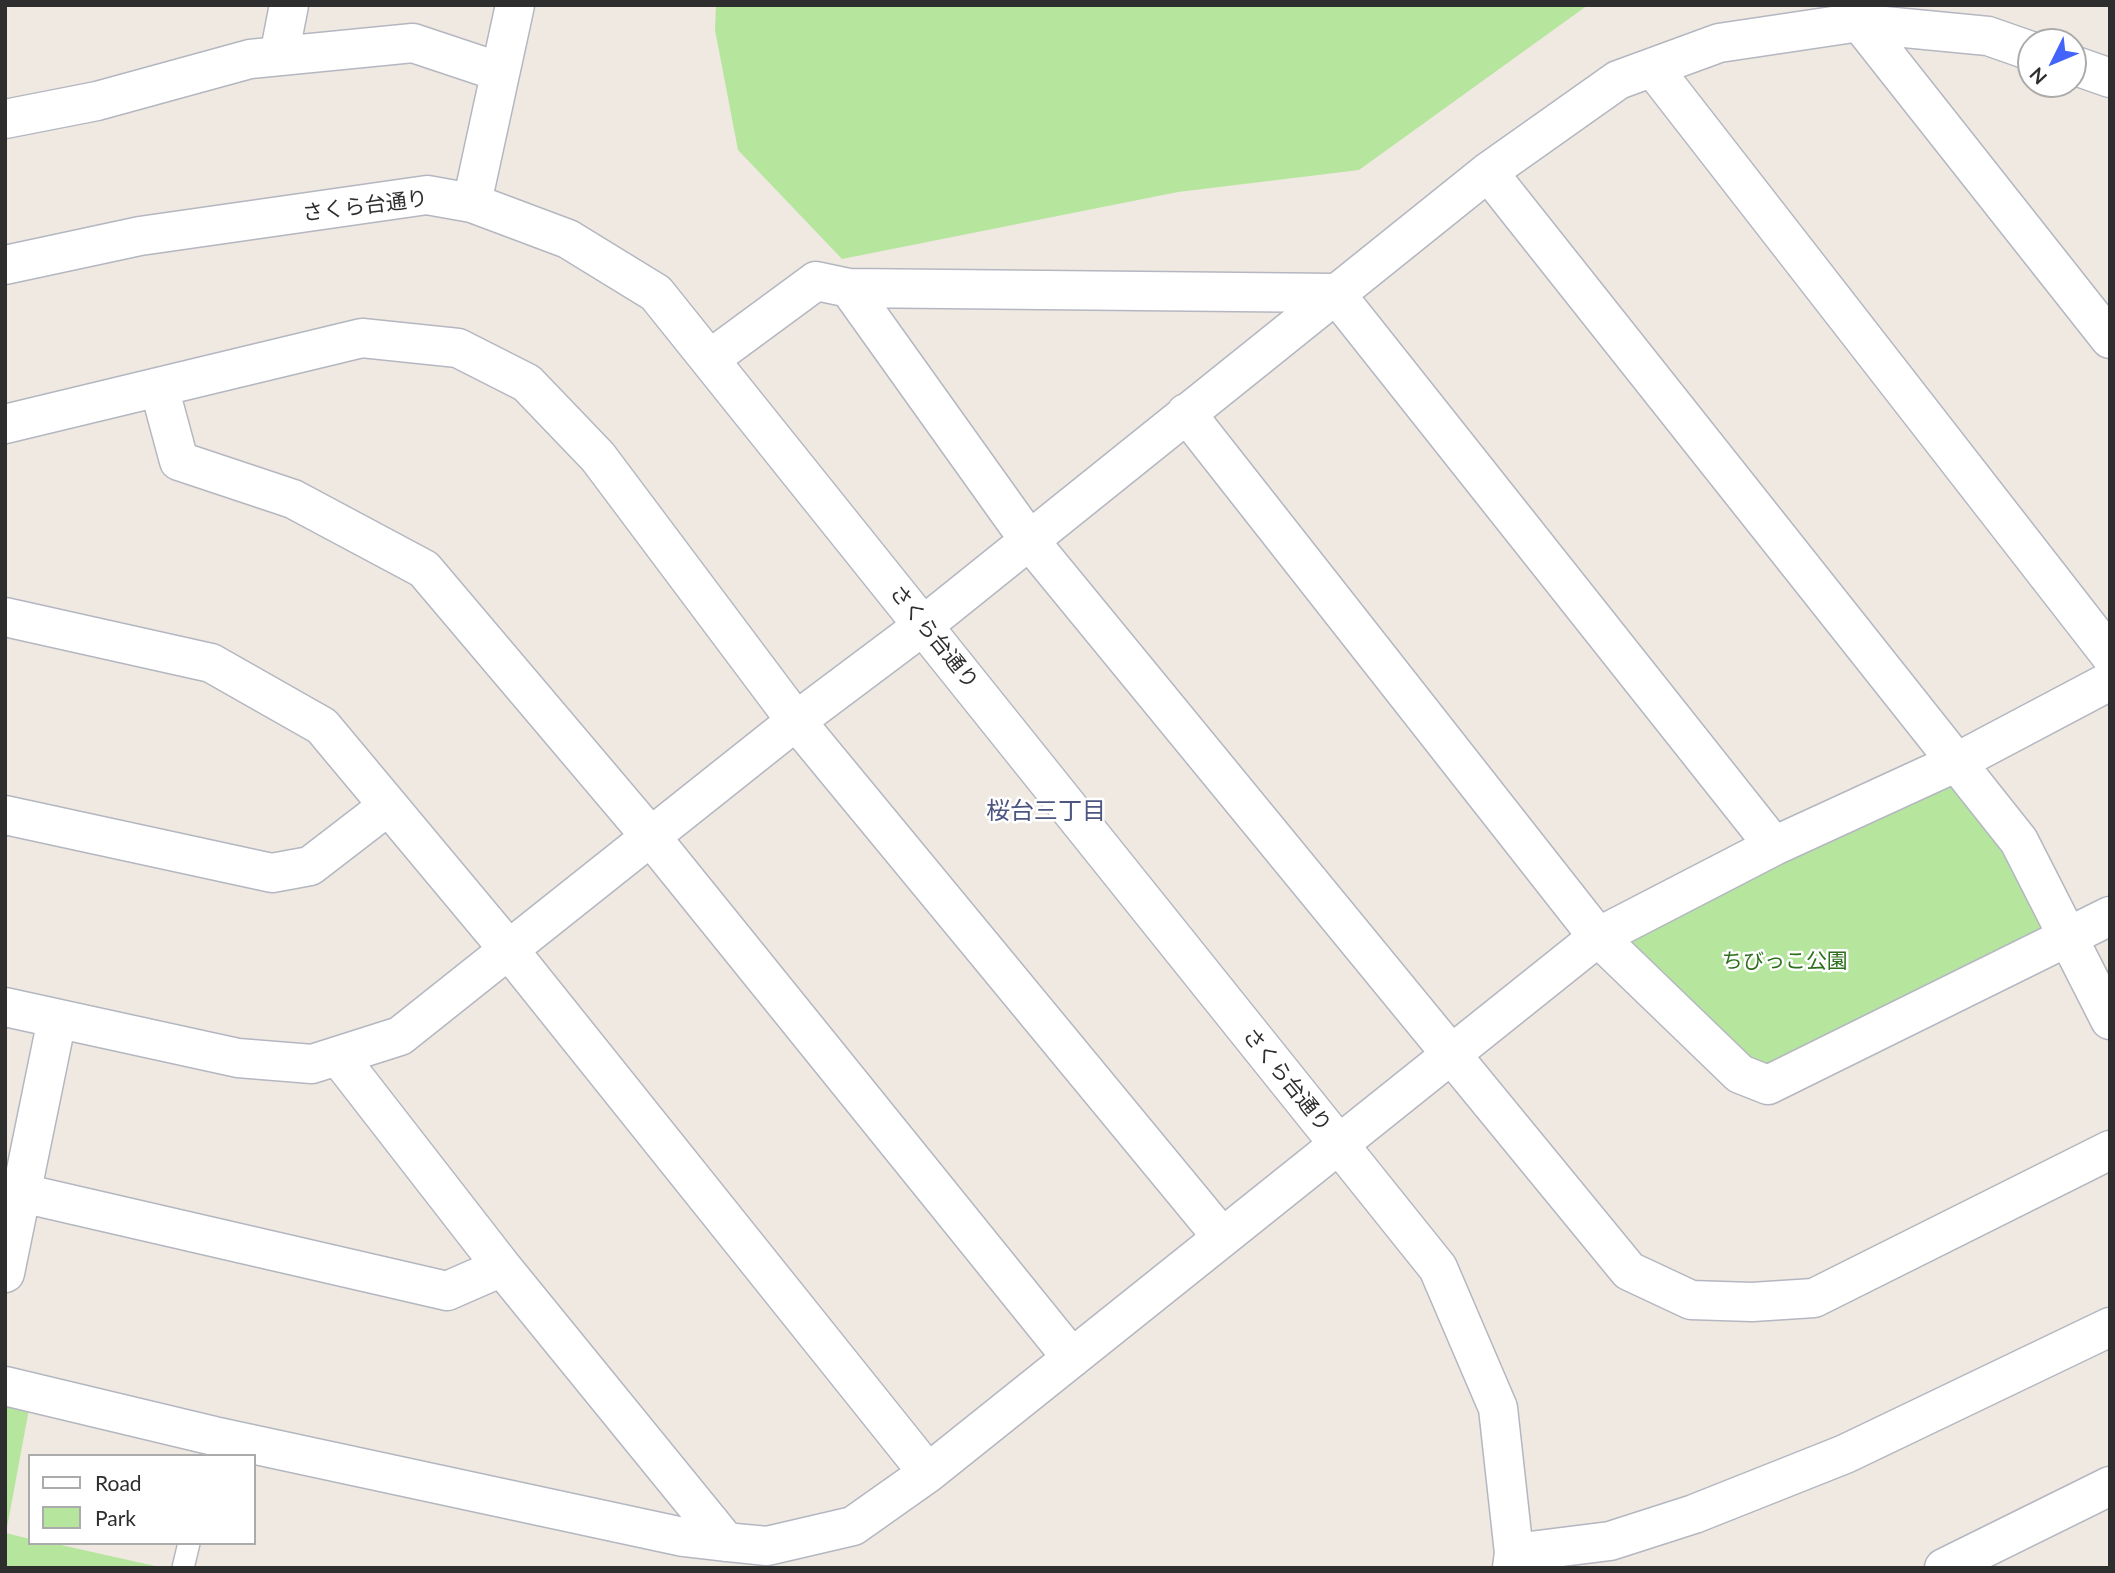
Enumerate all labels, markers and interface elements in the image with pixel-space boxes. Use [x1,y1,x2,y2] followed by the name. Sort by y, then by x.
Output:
[2017,28,2087,98] north arrow
[2024,63,2051,90] text: N
[301,186,429,226] street label: さくら台通り
[885,580,983,694] street label: さくら台通り
[986,797,1106,825] district label: 桜台三丁目
[1722,948,1848,974] park label: ちびっこ公園
[1238,1023,1336,1137] street label: さくら台通り
[28,1454,256,1545] legend
[95,1470,142,1495] text: Road
[95,1505,136,1530] text: Park

